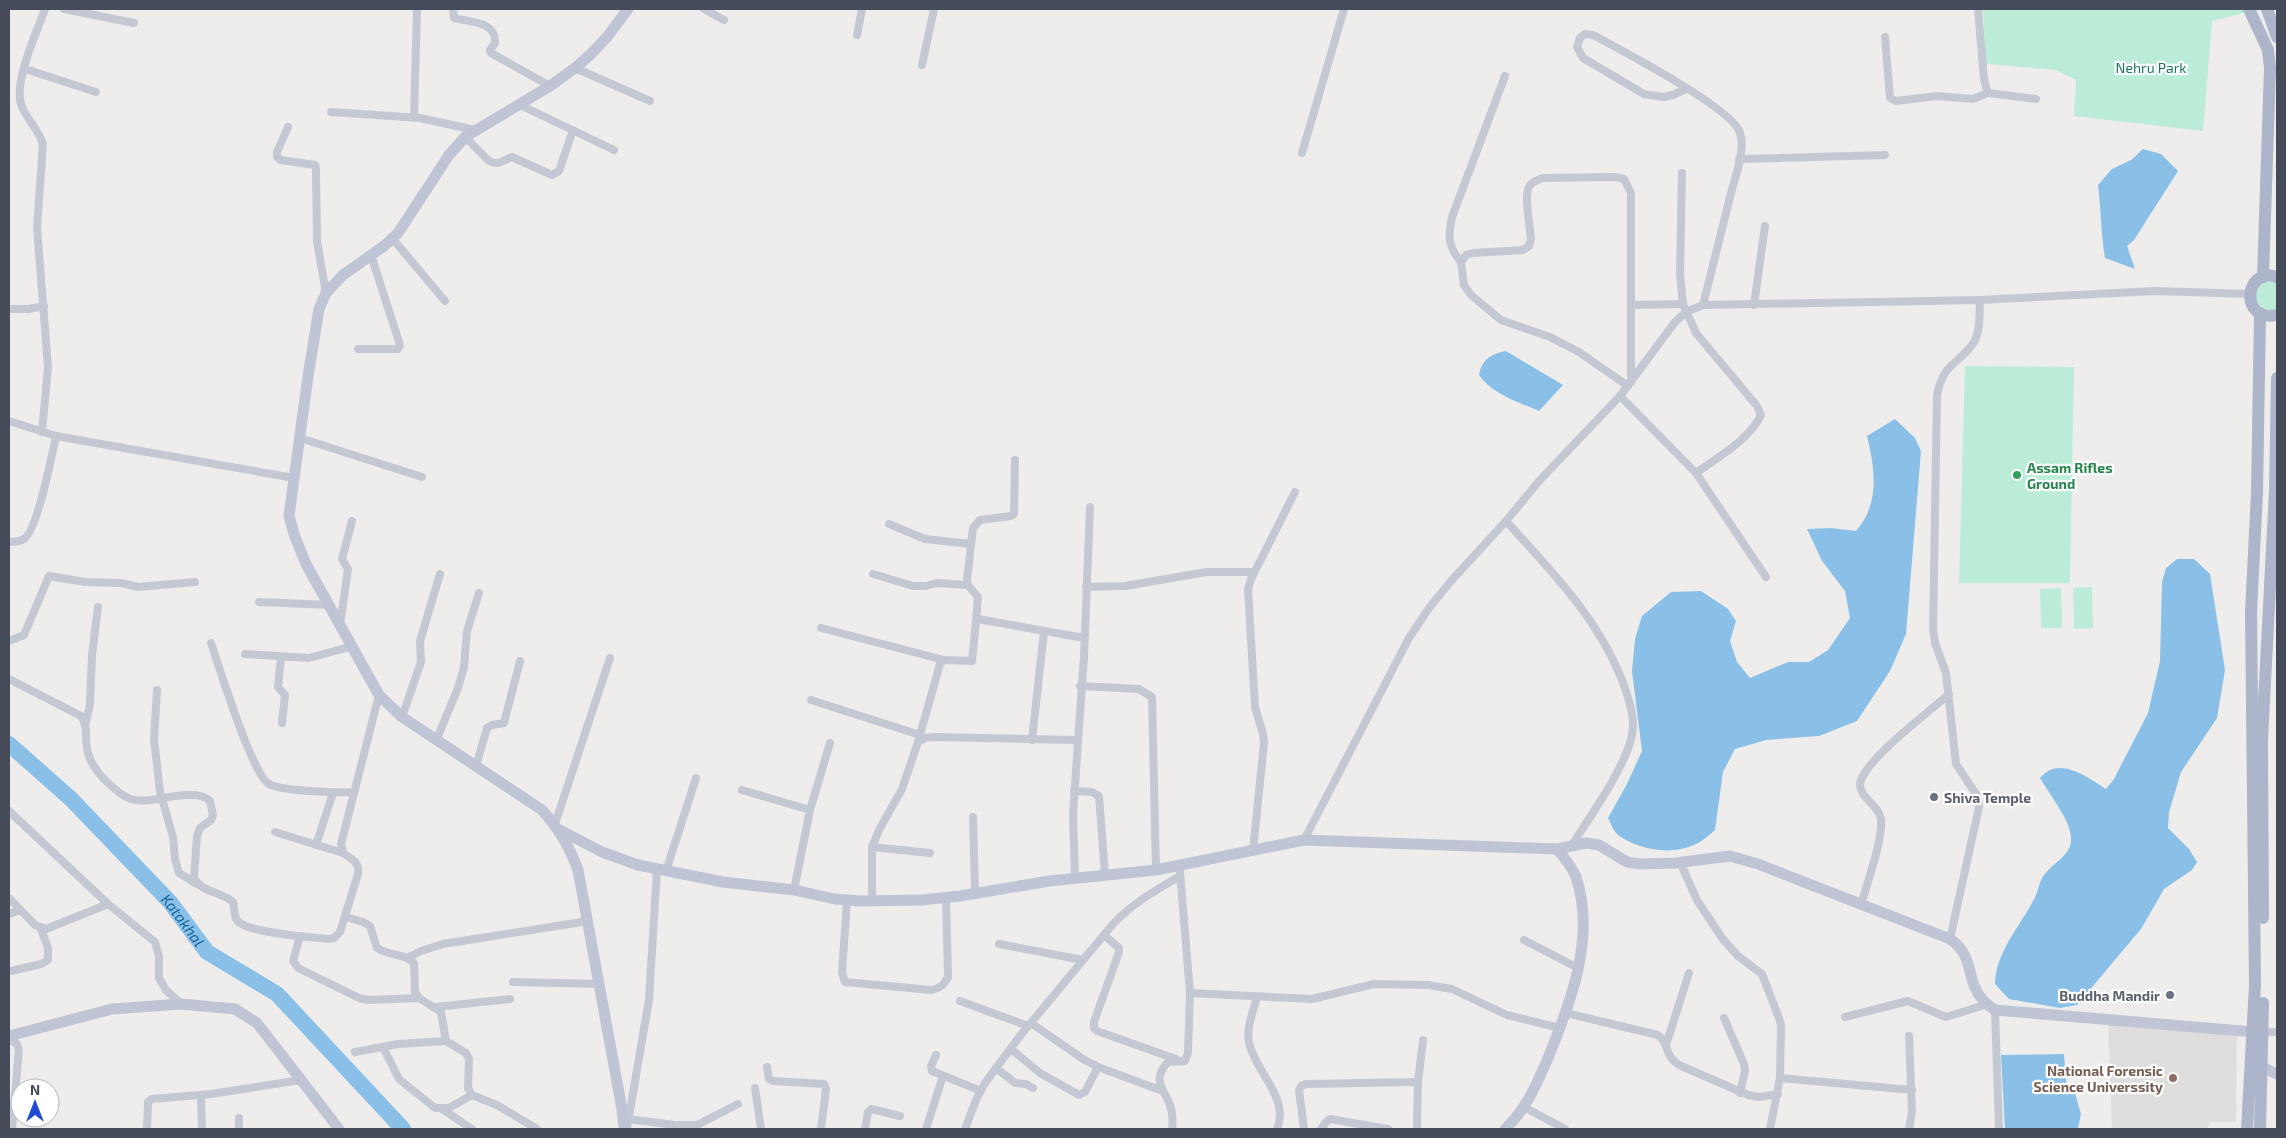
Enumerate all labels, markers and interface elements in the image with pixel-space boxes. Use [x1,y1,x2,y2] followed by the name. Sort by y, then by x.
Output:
[2116,59,2186,76] park label: Nehru Park
[2027,459,2113,492] place label: Assam Rifles Ground
[2011,469,2023,481] marker: Assam Rifles Ground
[1944,789,2031,806] place label: Shiva Temple
[1928,791,1940,803] marker: Shiva Temple
[158,890,209,950] water label: Katakhal
[2059,987,2160,1004] place label: Buddha Mandir
[2164,989,2176,1001] marker: Buddha Mandir
[2034,1062,2163,1095] place label: National Forensic Science Universsity
[2167,1072,2179,1084] marker: National Forensic Science Universsity
[10,1078,60,1128] north arrow
[30,1081,40,1098] text: N

